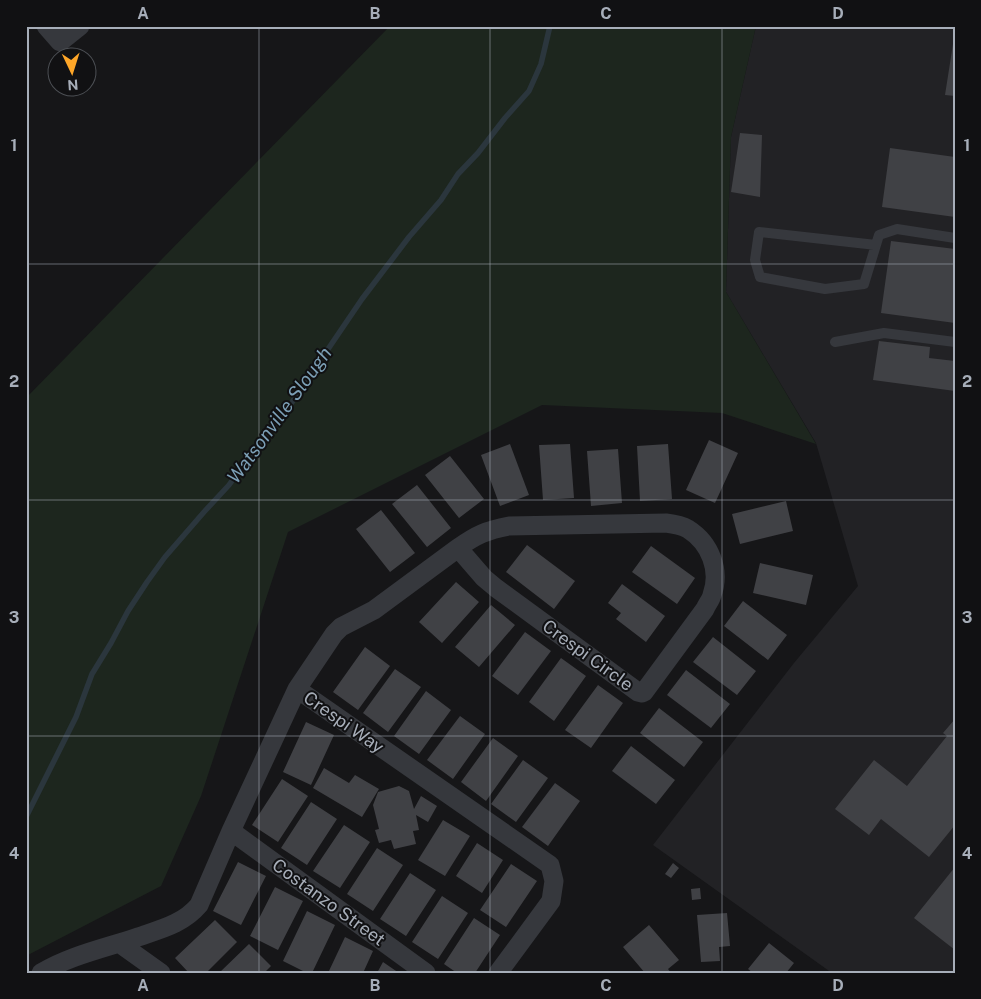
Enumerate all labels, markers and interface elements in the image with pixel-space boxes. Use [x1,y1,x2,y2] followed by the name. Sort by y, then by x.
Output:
[137,4,149,23] text: A
[370,4,381,23] text: B
[600,4,612,23] text: C
[832,4,844,23] text: D
[48,48,98,98] north arrow
[67,77,79,93] text: N
[11,136,17,155] text: 1
[964,136,970,155] text: 1
[222,343,336,487] water label: Watsonville Slough
[9,372,19,391] text: 2
[962,372,972,391] text: 2
[9,608,19,627] text: 3
[962,608,972,627] text: 3
[539,615,637,695] street label: Crespi Circle
[300,687,389,758] street label: Crespi Way
[9,844,20,863] text: 4
[962,844,973,863] text: 4
[269,854,389,950] street label: Costanzo Street
[137,976,149,995] text: A
[370,976,381,995] text: B
[600,976,612,995] text: C
[832,976,844,995] text: D

